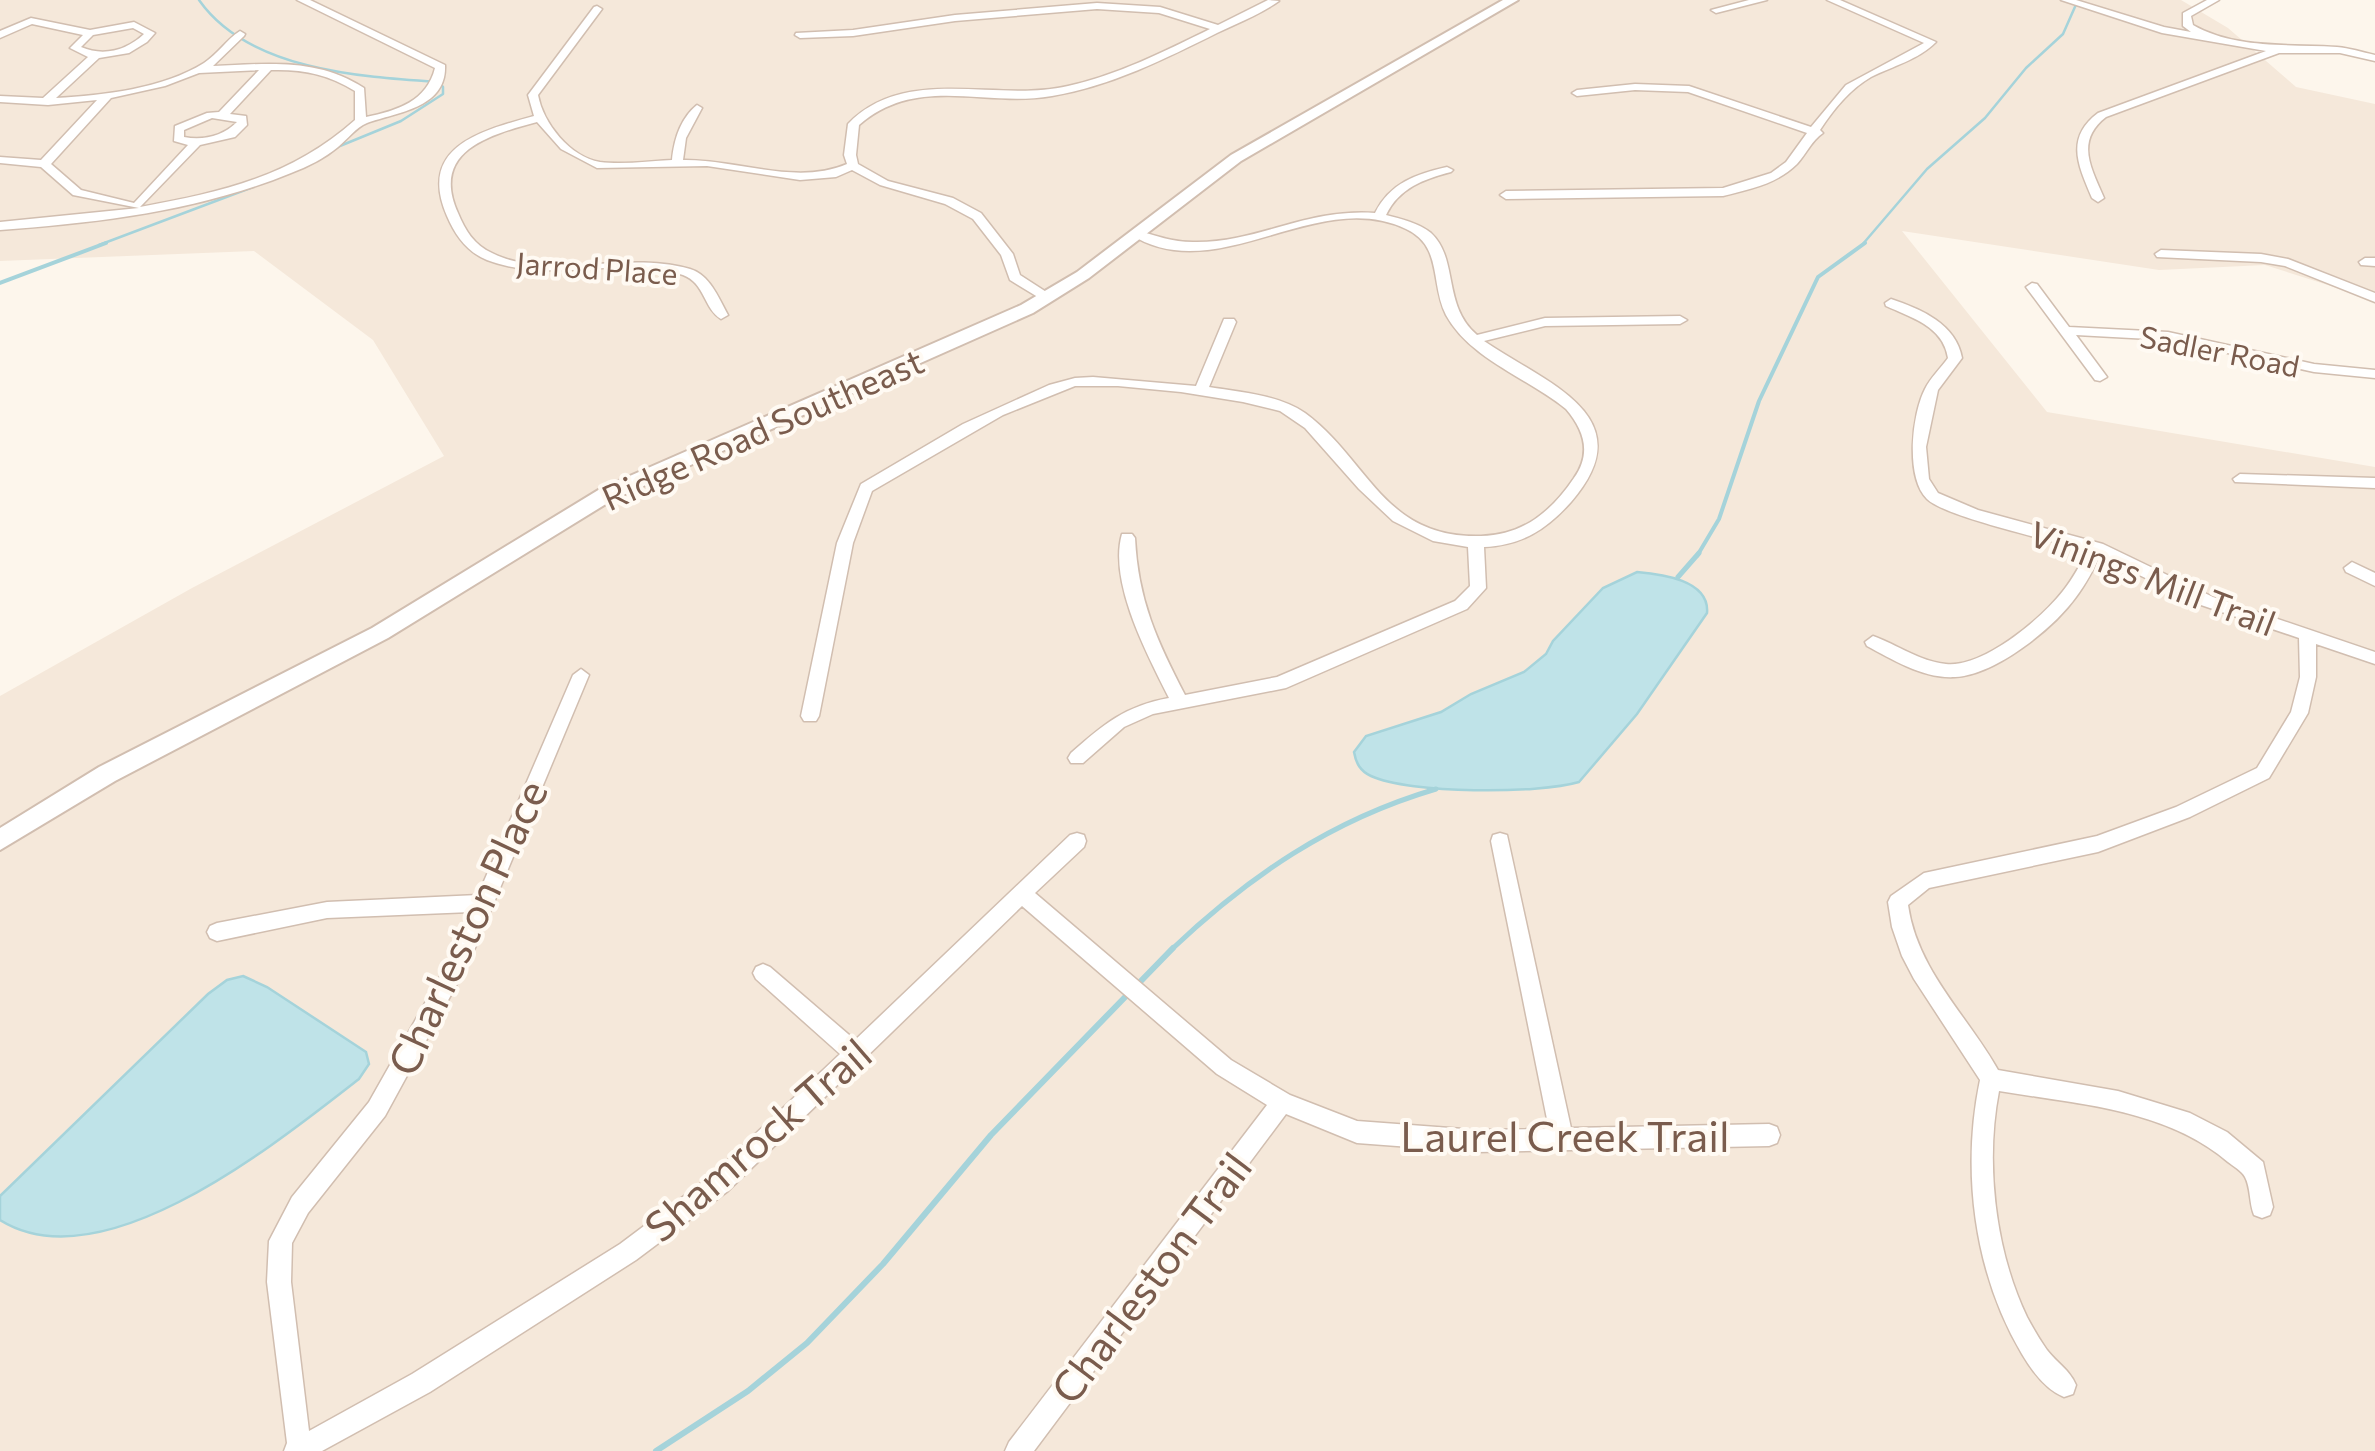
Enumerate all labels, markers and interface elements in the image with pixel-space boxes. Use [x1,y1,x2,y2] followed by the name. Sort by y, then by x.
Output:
[515,243,679,291] street label: Jarrod Place
[2137,316,2303,384] street label: Sadler Road
[595,338,929,518] street label: Ridge Road Southeast
[2024,510,2282,644] street label: Vinings Mill Trail
[375,771,557,1083] street label: Charleston Place
[633,1026,881,1252] street label: Shamrock Trail
[1400,1109,1730,1161] street label: Laurel Creek Trail
[1039,1141,1261,1413] street label: Charleston Trail

